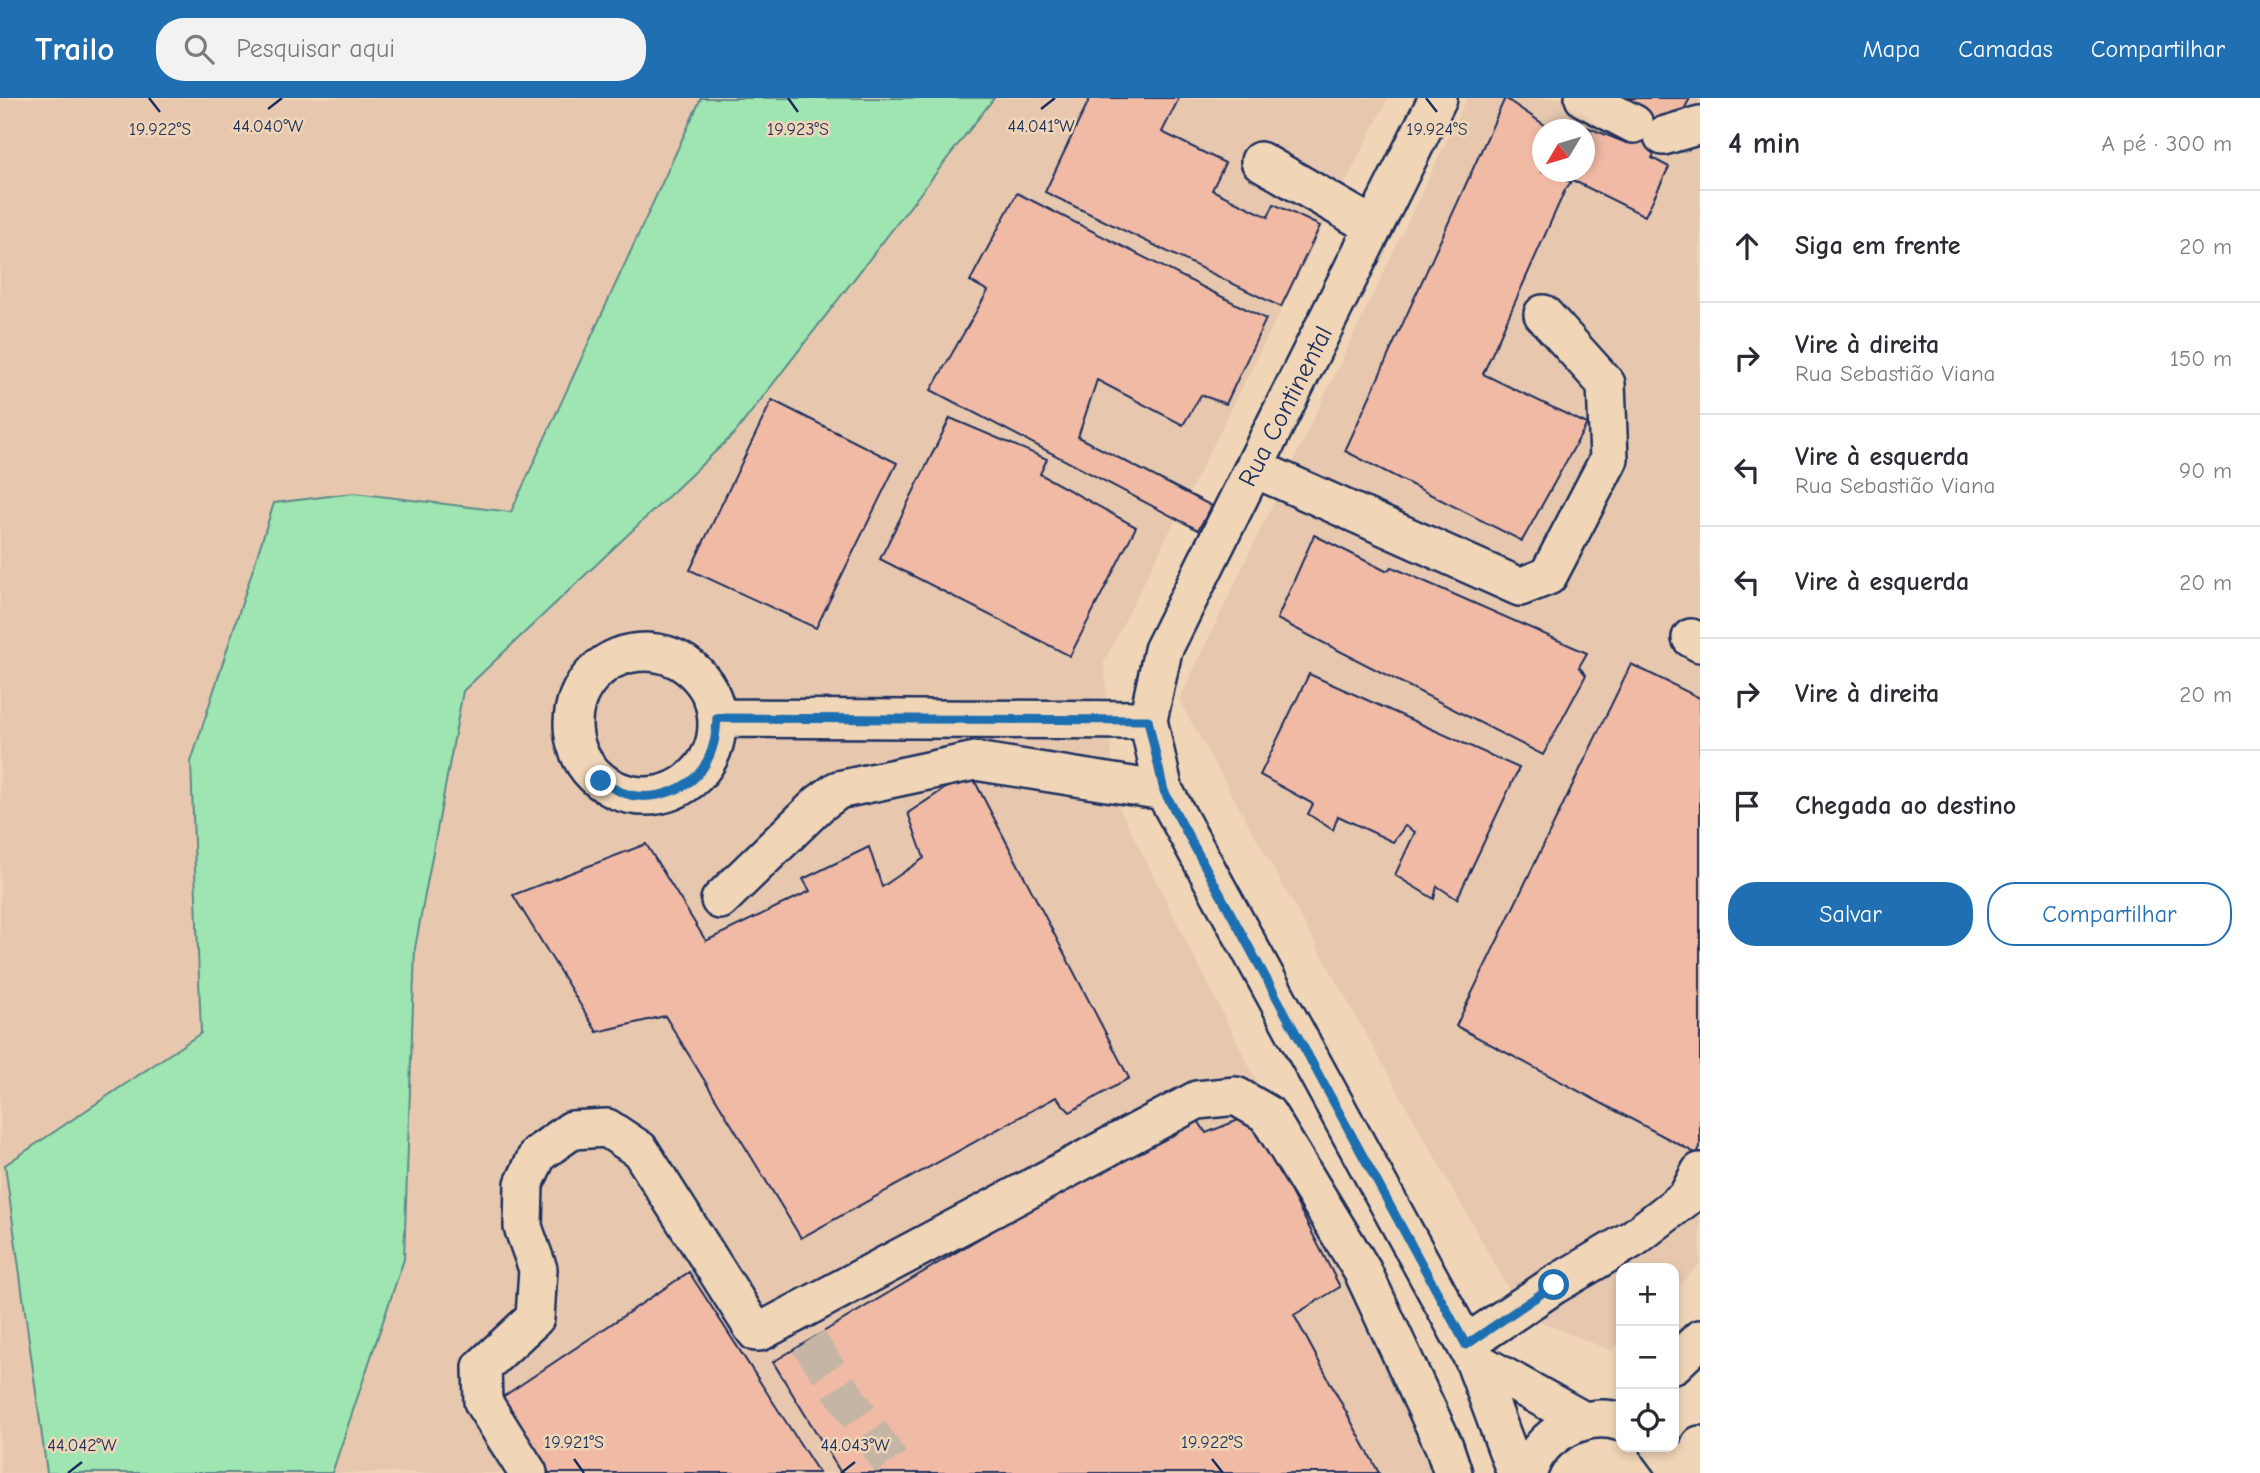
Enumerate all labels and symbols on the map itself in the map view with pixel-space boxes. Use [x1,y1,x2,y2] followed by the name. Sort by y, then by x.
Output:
[233,116,304,137] text: 44.040°W
[1007,116,1075,137] text: 44.041°W
[129,119,191,140] text: 19.922°S
[767,119,829,140] text: 19.923°S
[1406,119,1468,140] text: 19.924°S
[1532,119,1595,182] north arrow
[1233,321,1339,492] street label: Rua Continental
[585,765,616,796] route end
[1538,1269,1569,1300] route start
[544,1432,604,1453] text: 19.921°S
[1181,1432,1243,1453] text: 19.922°S
[47,1435,117,1456] text: 44.042°W
[820,1435,890,1456] text: 44.043°W

